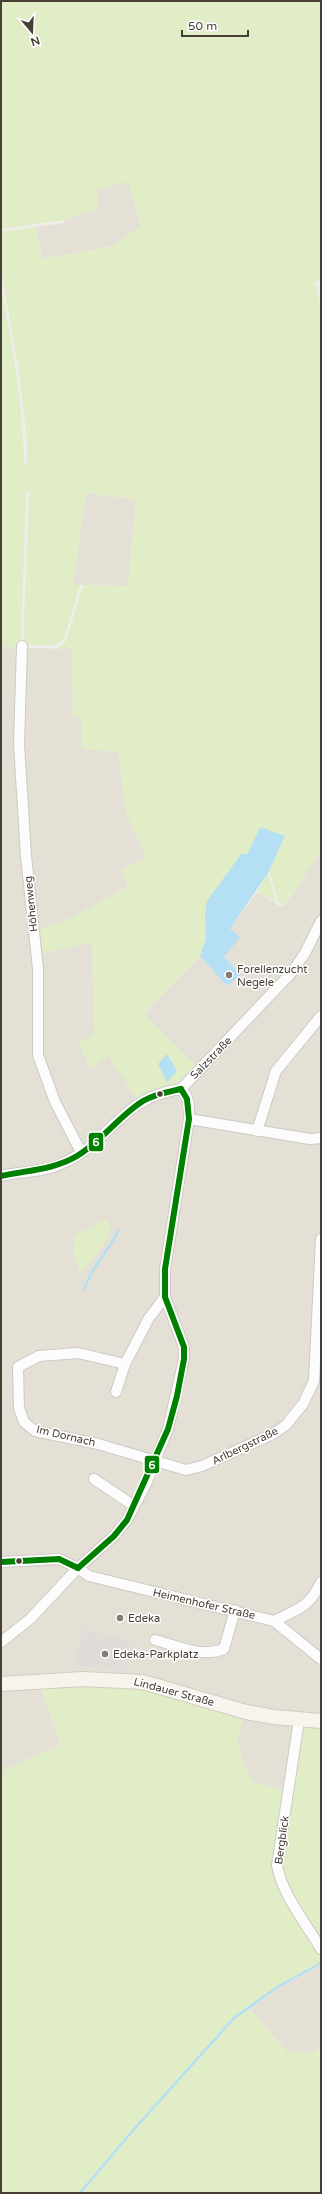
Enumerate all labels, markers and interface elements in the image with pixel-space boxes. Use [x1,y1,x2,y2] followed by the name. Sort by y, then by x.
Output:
[12,12,52,52] north arrow
[182,12,248,38] scale bar
[188,19,217,33] text: 50 m
[29,33,41,49] text: N
[22,875,40,933] street label: Höhenweg
[237,963,307,989] place label: Forellenzucht Negele
[224,970,234,980] marker: Forellenzucht Negele
[188,1034,234,1082] street label: Salzstraße
[155,1089,165,1099] unlabelled marker
[88,1132,104,1152] line badge: 6
[93,1136,100,1149] text: 6
[35,1423,97,1449] street label: Im Dornach
[210,1424,280,1468] street label: Arlbergstraße
[144,1455,160,1474] line badge: 6
[149,1459,156,1472] text: 6
[14,1556,24,1566] unlabelled marker
[152,1586,256,1622] street label: Heimenhofer Straße
[128,1612,160,1625] place label: Edeka
[115,1613,125,1623] marker: Edeka
[113,1648,199,1661] place label: Edeka-Parkplatz
[100,1649,110,1659] marker: Edeka-Parkplatz
[132,1675,216,1709] street label: Lindauer Straße
[272,1815,292,1865] street label: Bergblick

